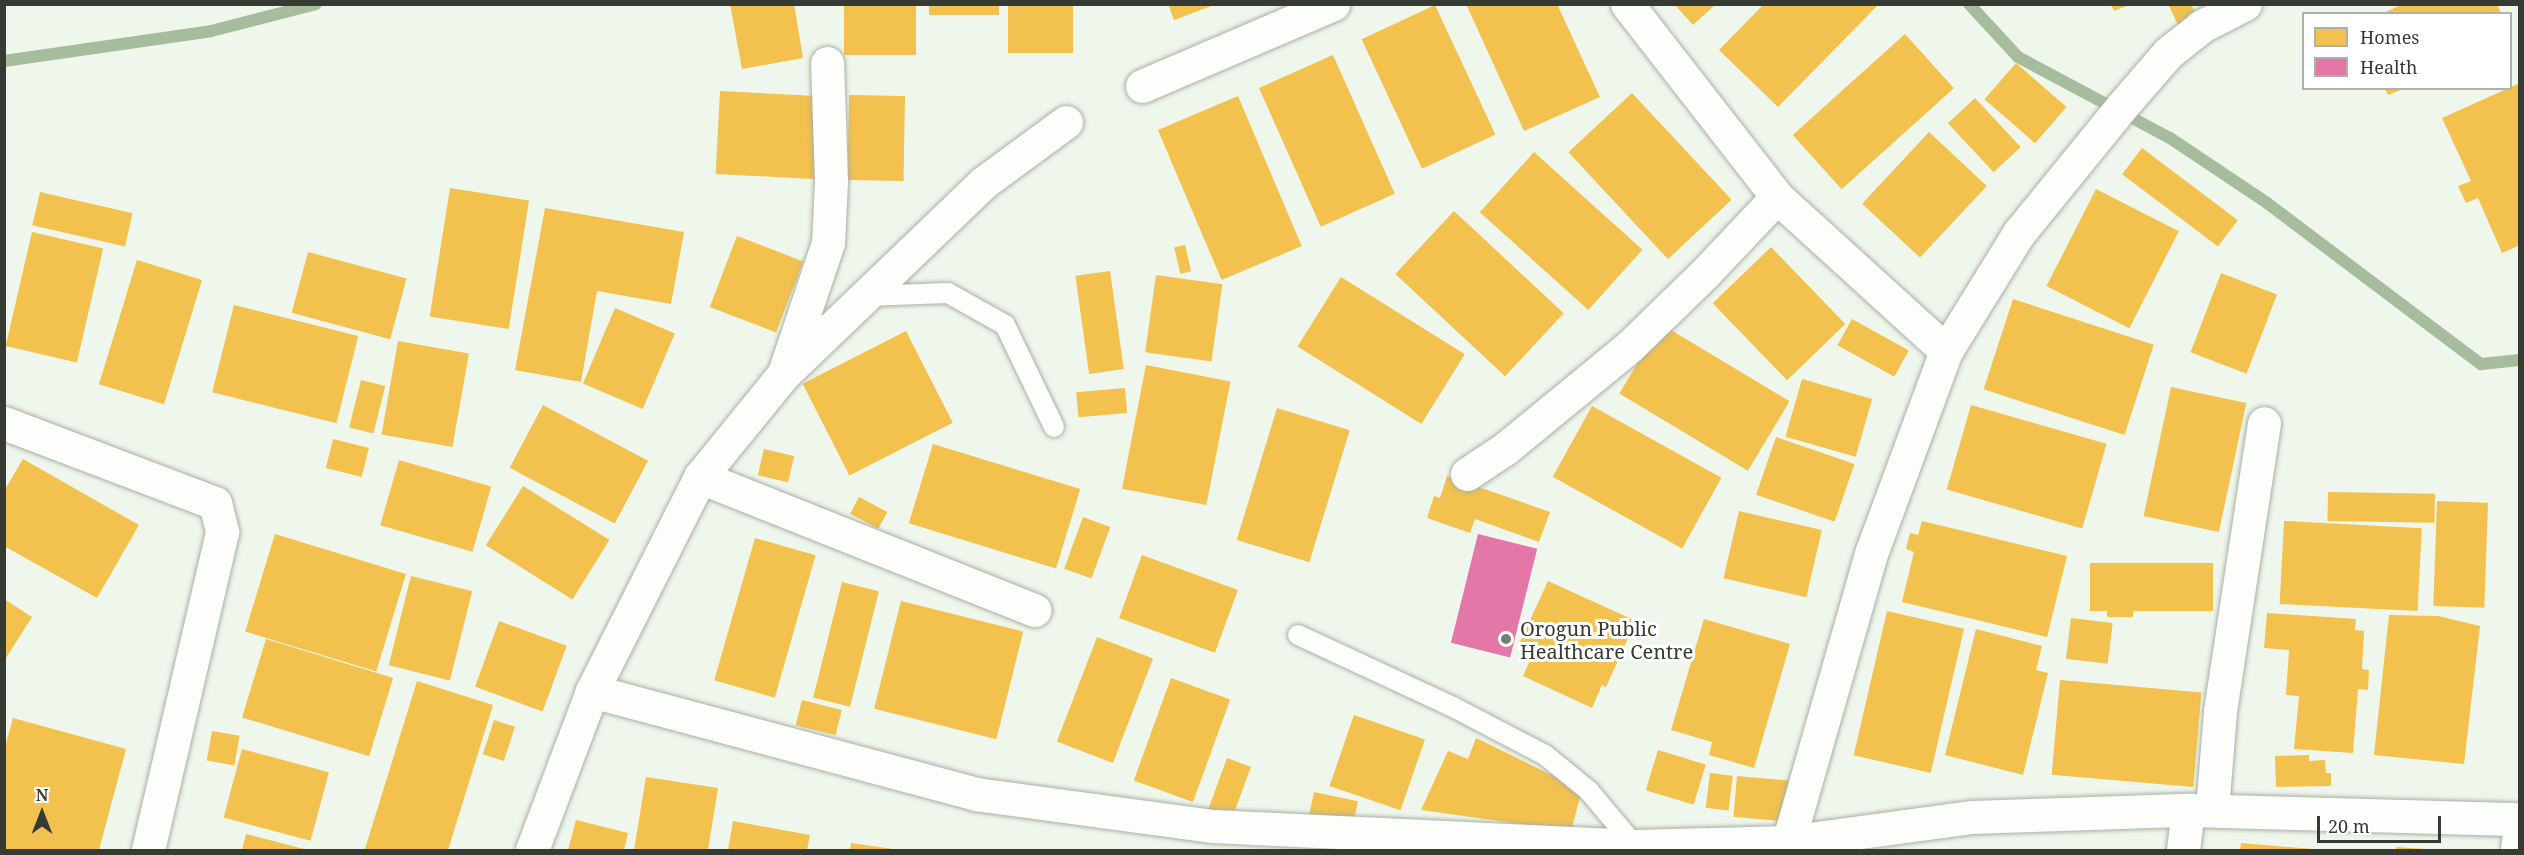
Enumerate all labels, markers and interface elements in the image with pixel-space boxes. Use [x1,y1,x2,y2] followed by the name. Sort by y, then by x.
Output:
[2302,12,2512,90] legend
[2360,25,2419,49] text: Homes
[2360,55,2417,79] text: Health
[1520,616,1693,663] place label: Orogun Public Healthcare Centre
[1497,630,1515,648] marker: Orogun Public Healthcare Centre
[12,783,72,843] north arrow
[36,784,48,806] text: N
[2320,804,2444,842] scale bar
[2328,814,2370,838] text: 20 m

